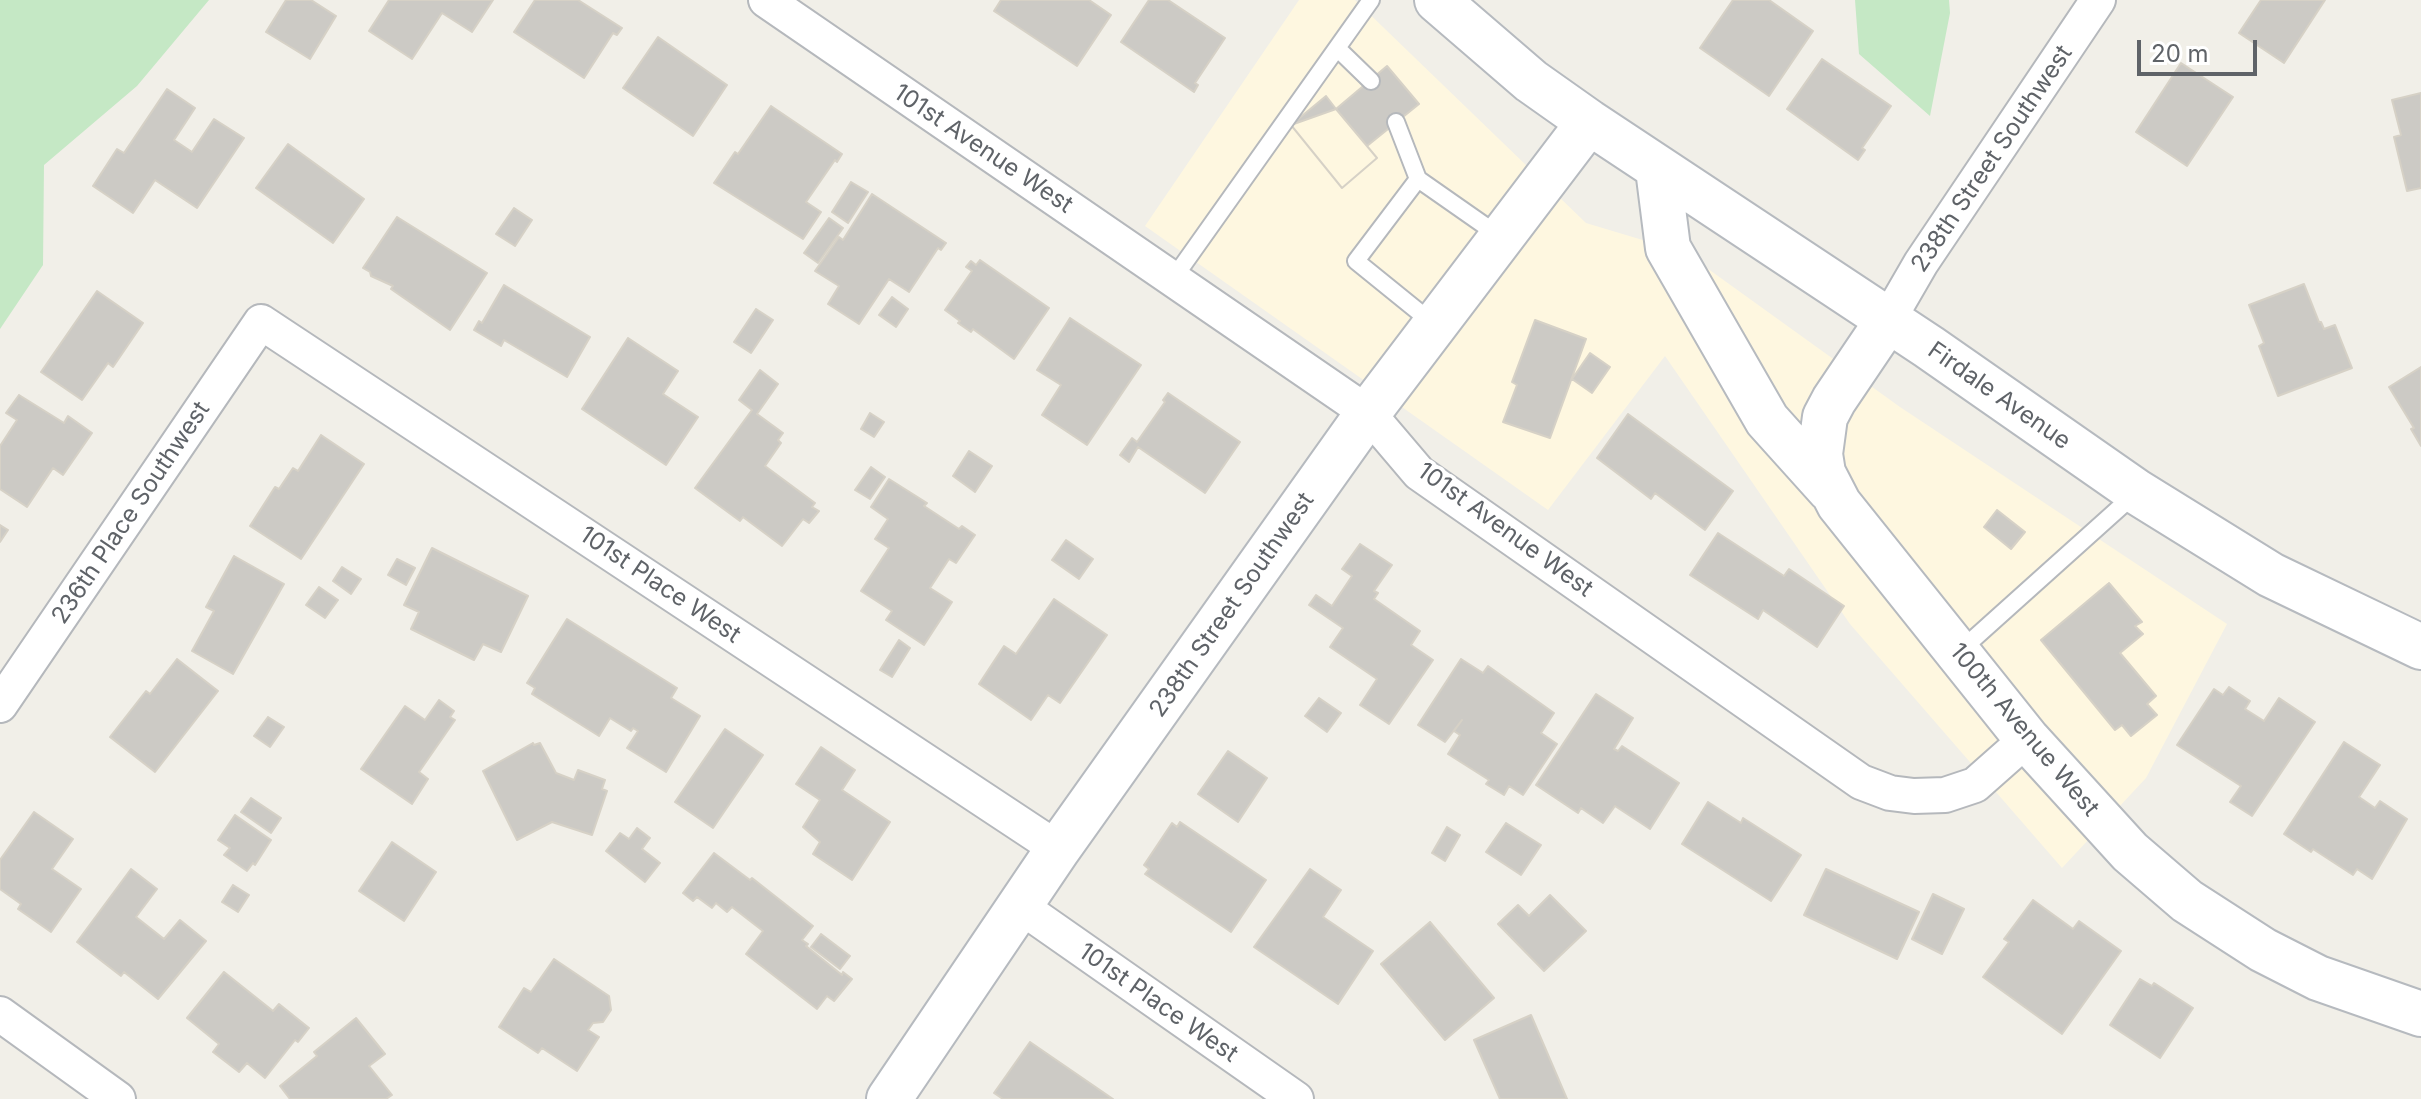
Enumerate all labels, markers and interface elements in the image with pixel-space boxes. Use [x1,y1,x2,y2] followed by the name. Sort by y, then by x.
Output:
[2141,24,2261,74] scale bar
[2151,39,2209,68] text: 20 m
[1905,40,2079,278] street label: 238th Street Southwest
[888,78,1078,220] street label: 101st Avenue West
[1922,336,2076,456] street label: Firdale Avenue
[46,396,216,630] street label: 236th Place Southwest
[1412,457,1598,603] street label: 101st Avenue West
[1144,487,1320,723] street label: 238th Street Southwest
[574,521,746,649] street label: 101st Place West
[1943,638,2105,822] street label: 100th Avenue West
[1073,937,1243,1069] street label: 101st Place West

